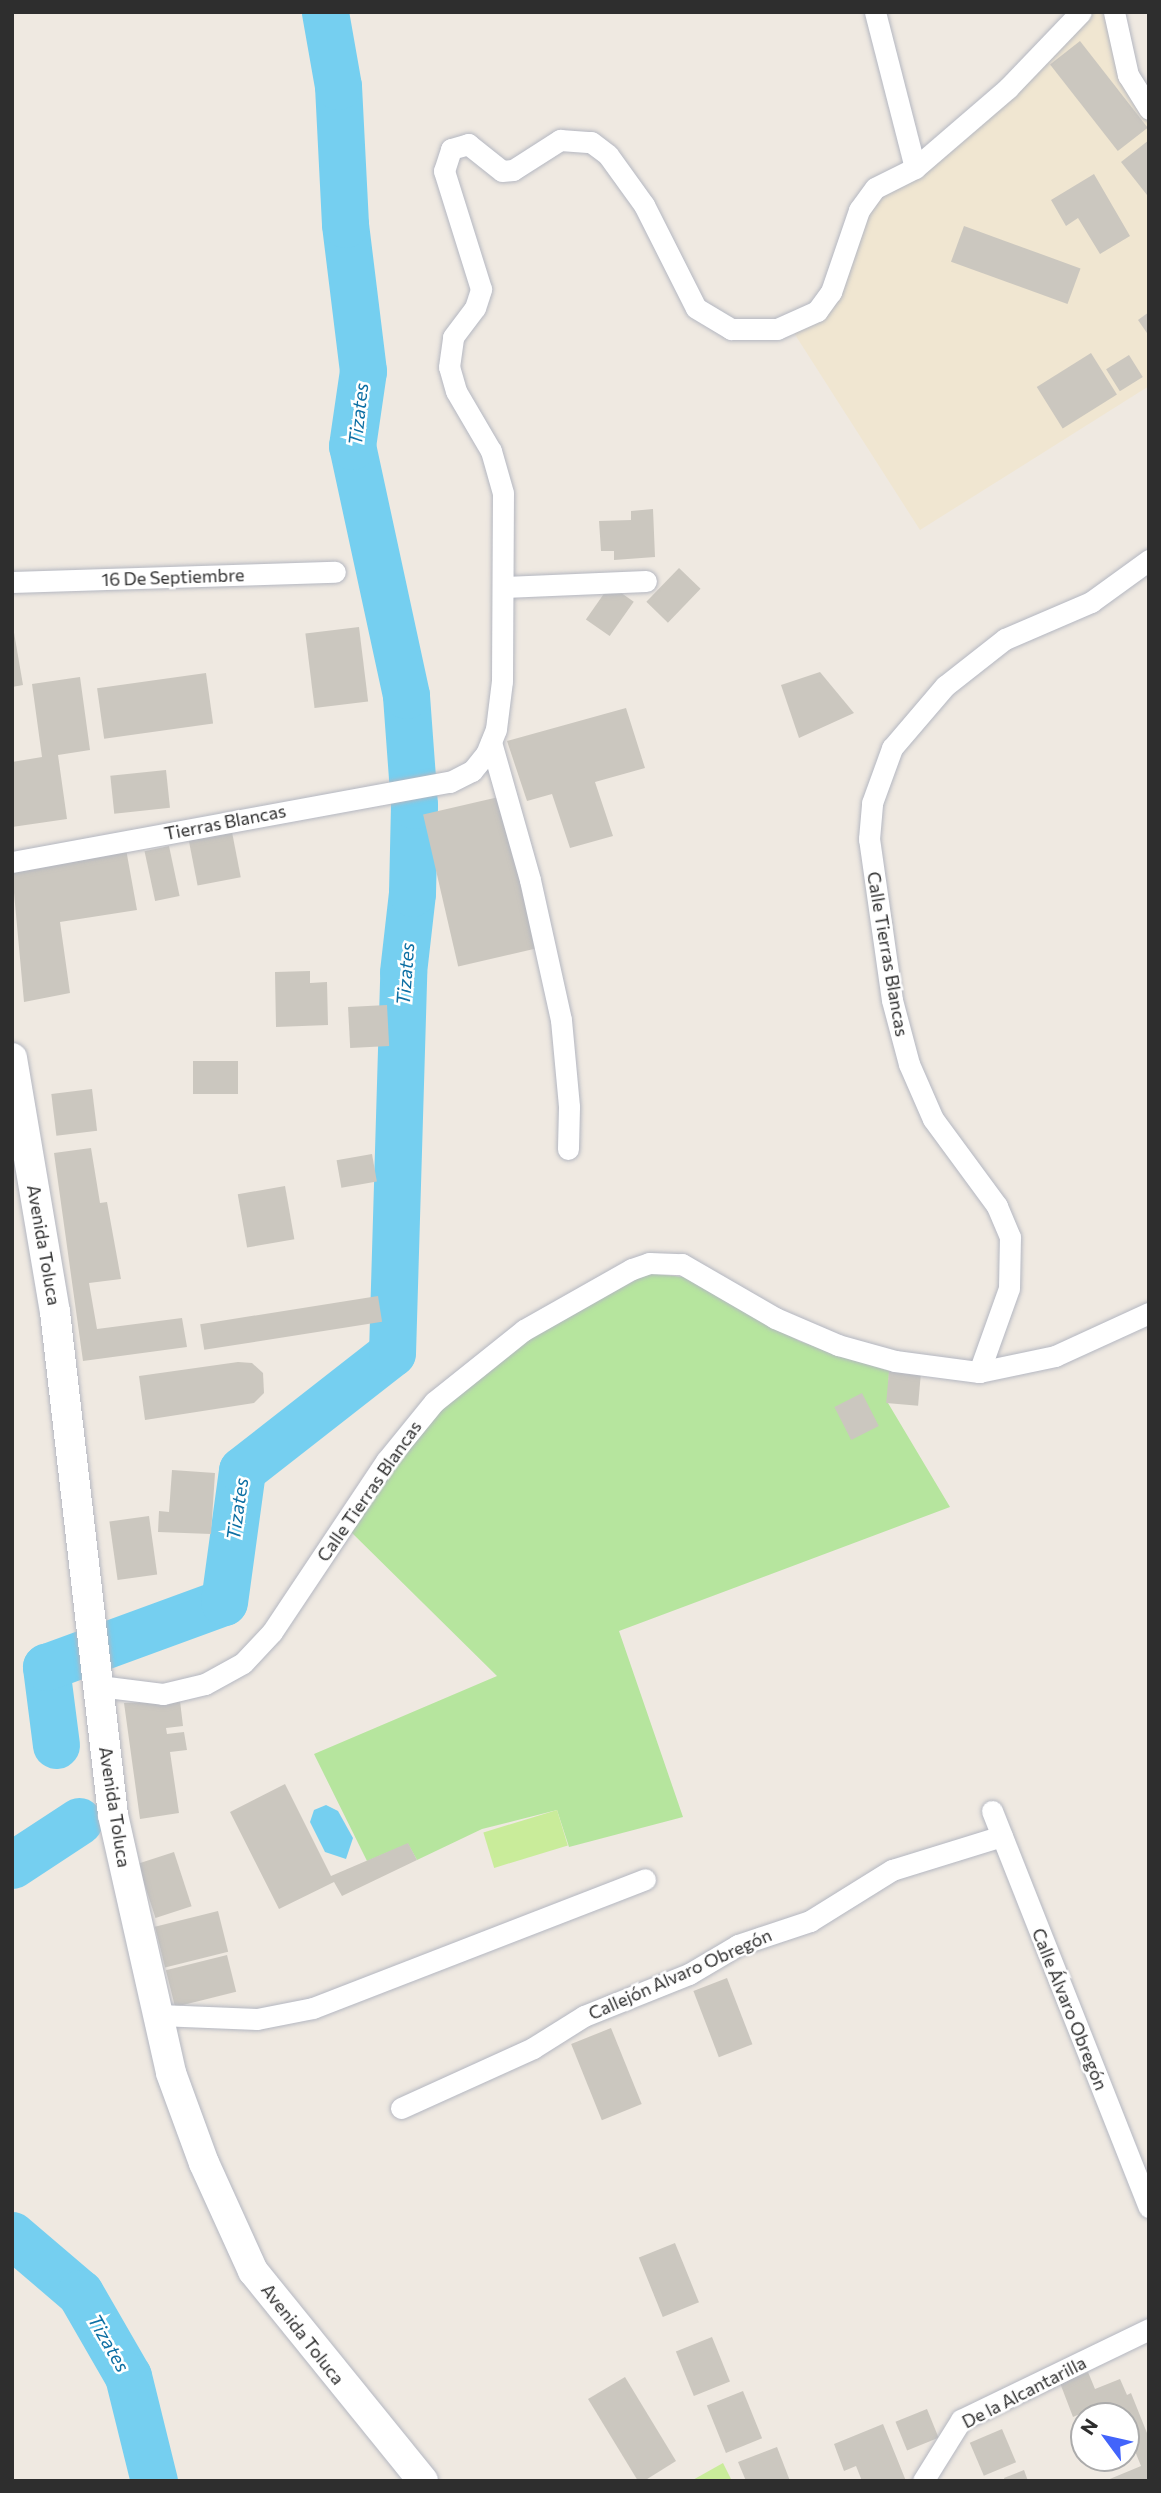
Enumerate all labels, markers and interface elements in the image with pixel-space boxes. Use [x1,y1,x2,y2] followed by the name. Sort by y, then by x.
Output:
[343,382,373,446] water label: Tizates
[101,564,245,590] street label: 16 De Septiembre
[162,800,288,844] street label: Tierras Blancas
[863,870,913,1038] street label: Calle Tierras Blancas
[391,942,419,1006] water label: Tizates
[23,1183,65,1307] street label: Avenida Toluca
[312,1416,426,1566] street label: Calle Tierras Blancas
[221,1476,253,1542] water label: Tizates
[95,1745,135,1869] street label: Avenida Toluca
[585,1924,775,2024] street label: Callejón Alvaro Obregón
[1028,1925,1112,2093] street label: Calle Álvaro Obregón
[257,2279,349,2389] street label: Avenida Toluca
[83,2310,135,2376] water label: Tizates
[958,2351,1090,2433] street label: De la Alcantarilla
[1070,2402,1140,2472] north arrow
[1075,2414,1102,2439] text: N

